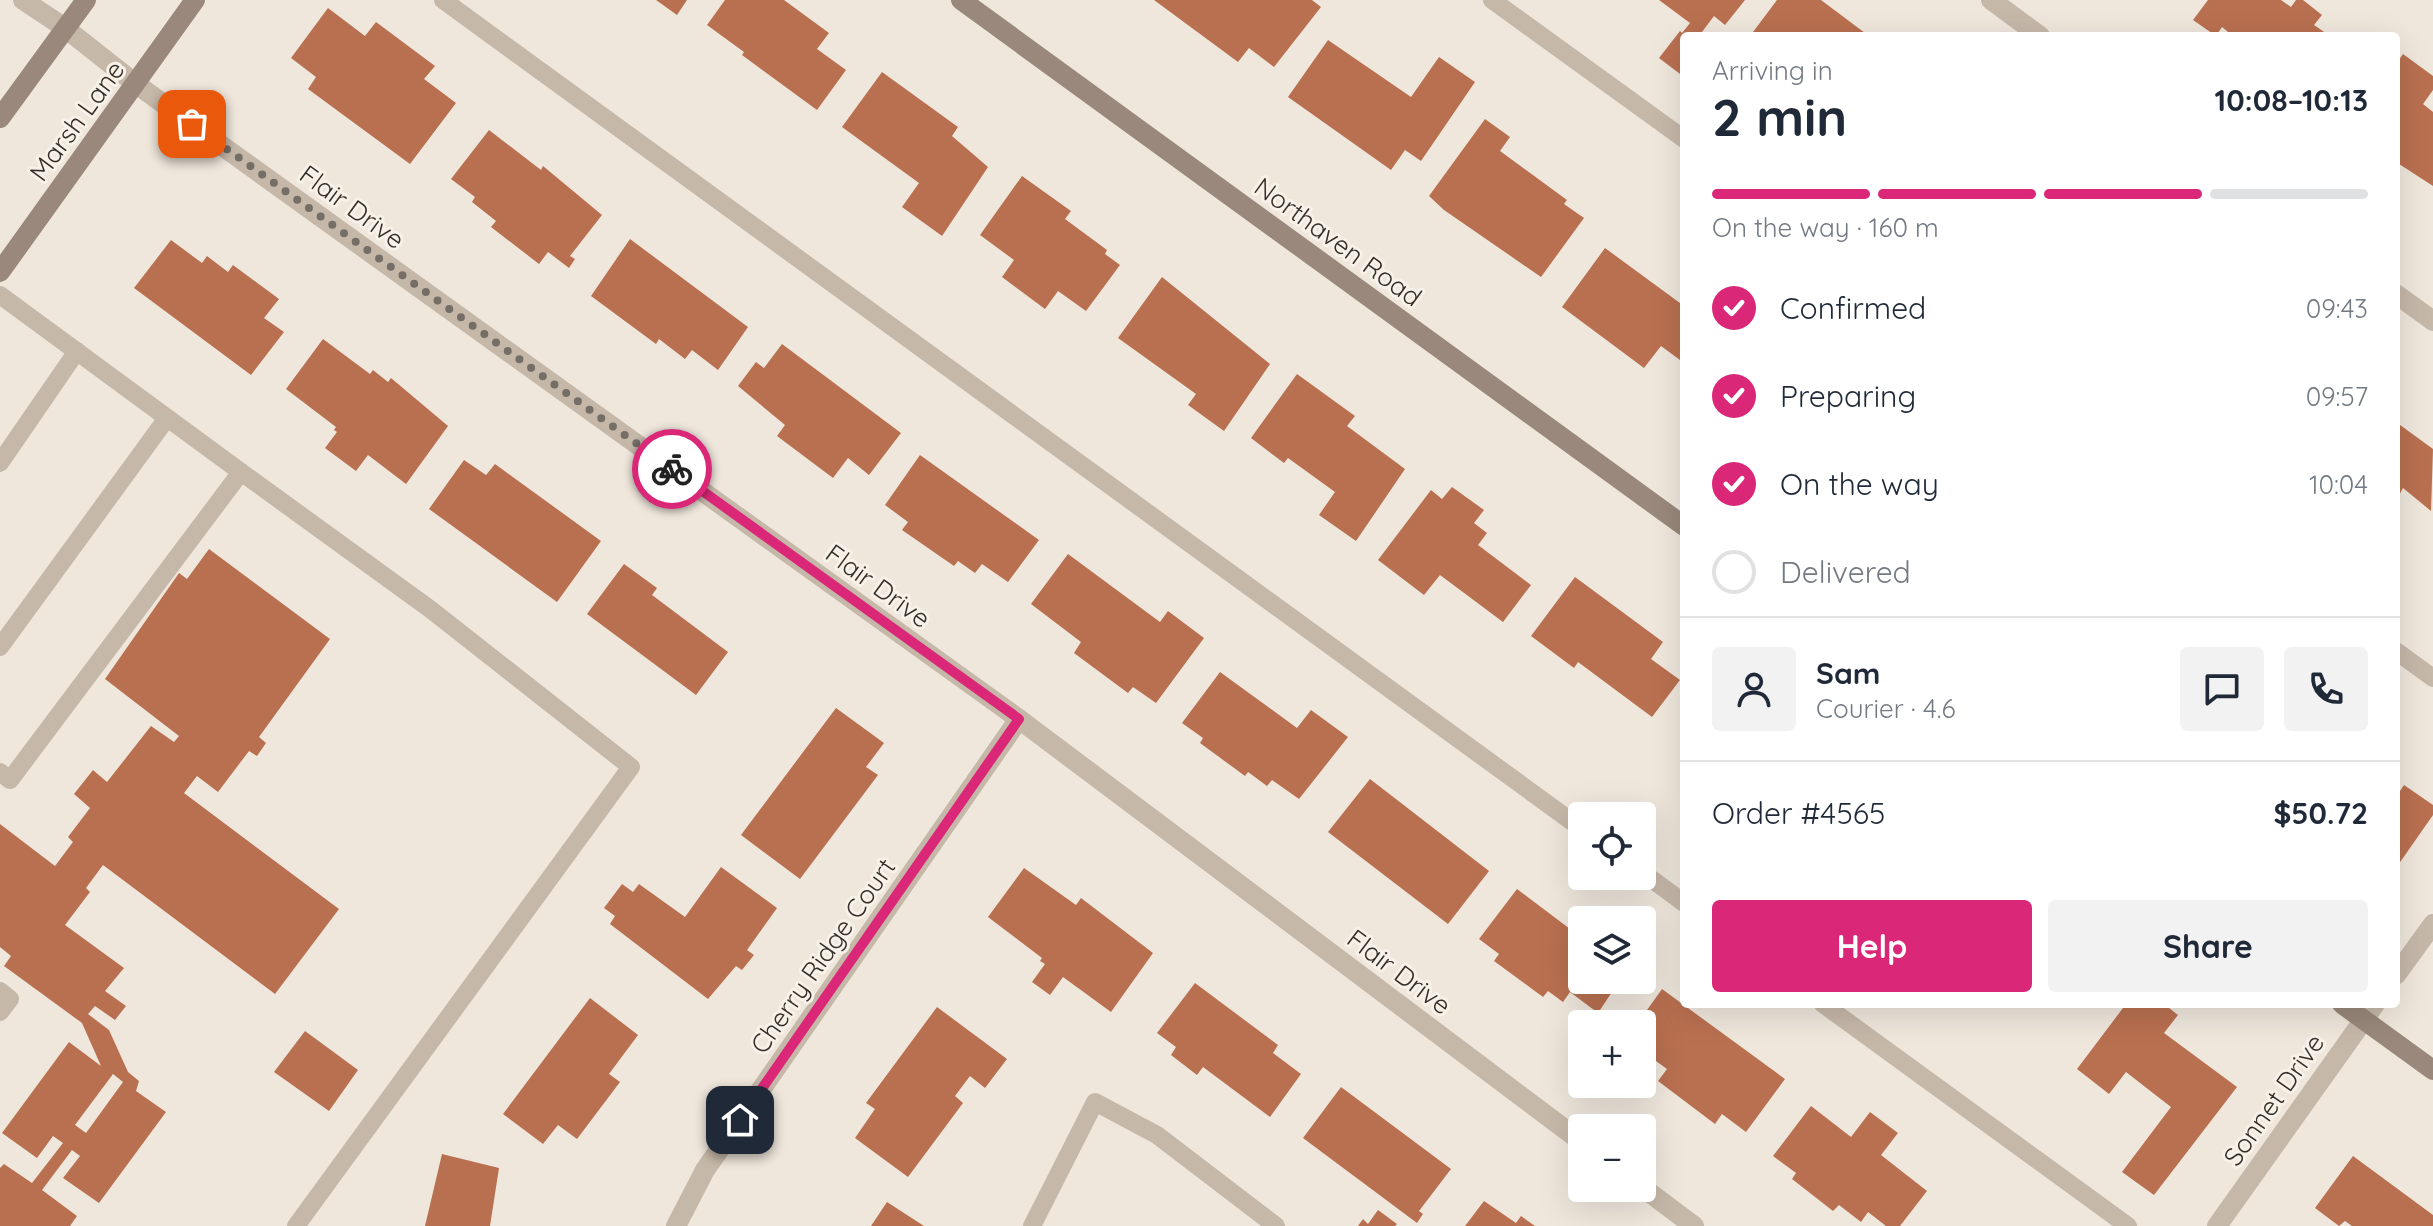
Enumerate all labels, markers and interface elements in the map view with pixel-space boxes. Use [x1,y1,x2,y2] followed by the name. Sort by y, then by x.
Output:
[22,54,131,187] street label: Marsh Lane
[1712,54,1833,87] text: Arriving in
[2215,81,2368,119] text: 10:08–10:13
[1712,84,1847,149] text: 2 min
[158,90,226,158] pin
[170,102,214,146] icon: bag
[293,157,411,256] street label: Flair Drive
[1248,170,1428,313] street label: Northaven Road
[1712,211,1939,244] text: On the way · 160 m
[1712,286,1756,330] icon: check
[1780,289,1926,327] text: Confirmed
[2306,292,2368,325] text: 09:43
[1712,374,1756,418] icon: check
[1780,377,1916,415] text: Preparing
[2306,380,2368,413] text: 09:57
[632,429,712,509] courier
[650,447,694,491] icon: bike
[1712,462,1756,506] icon: check
[1780,465,1939,503] text: On the way
[2309,468,2368,501] text: 10:04
[819,536,937,635] street label: Flair Drive
[1780,553,1911,591] text: Delivered
[1712,647,1796,731] button: person
[2180,647,2264,731] button: chat
[2284,647,2368,731] button: phone
[1816,654,1880,692] text: Sam
[1816,692,1955,725] text: Courier · 4.6
[1712,794,1885,832] text: Order #4565
[2273,794,2368,832] text: $50.72
[1568,802,1656,1202] map controls
[1568,802,1656,890] button: locate
[743,852,902,1060] street label: Cherry Ridge Court
[1712,900,2032,992] button: Help
[2048,900,2368,992] button: Share
[1568,906,1656,994] button: layers
[1341,922,1458,1021] street label: Flair Drive
[1568,1010,1656,1098] button: +
[2216,1027,2331,1172] street label: Sonnet Drive
[706,1086,774,1154] pin
[718,1098,762,1142] icon: home
[1568,1114,1656,1202] button: −

